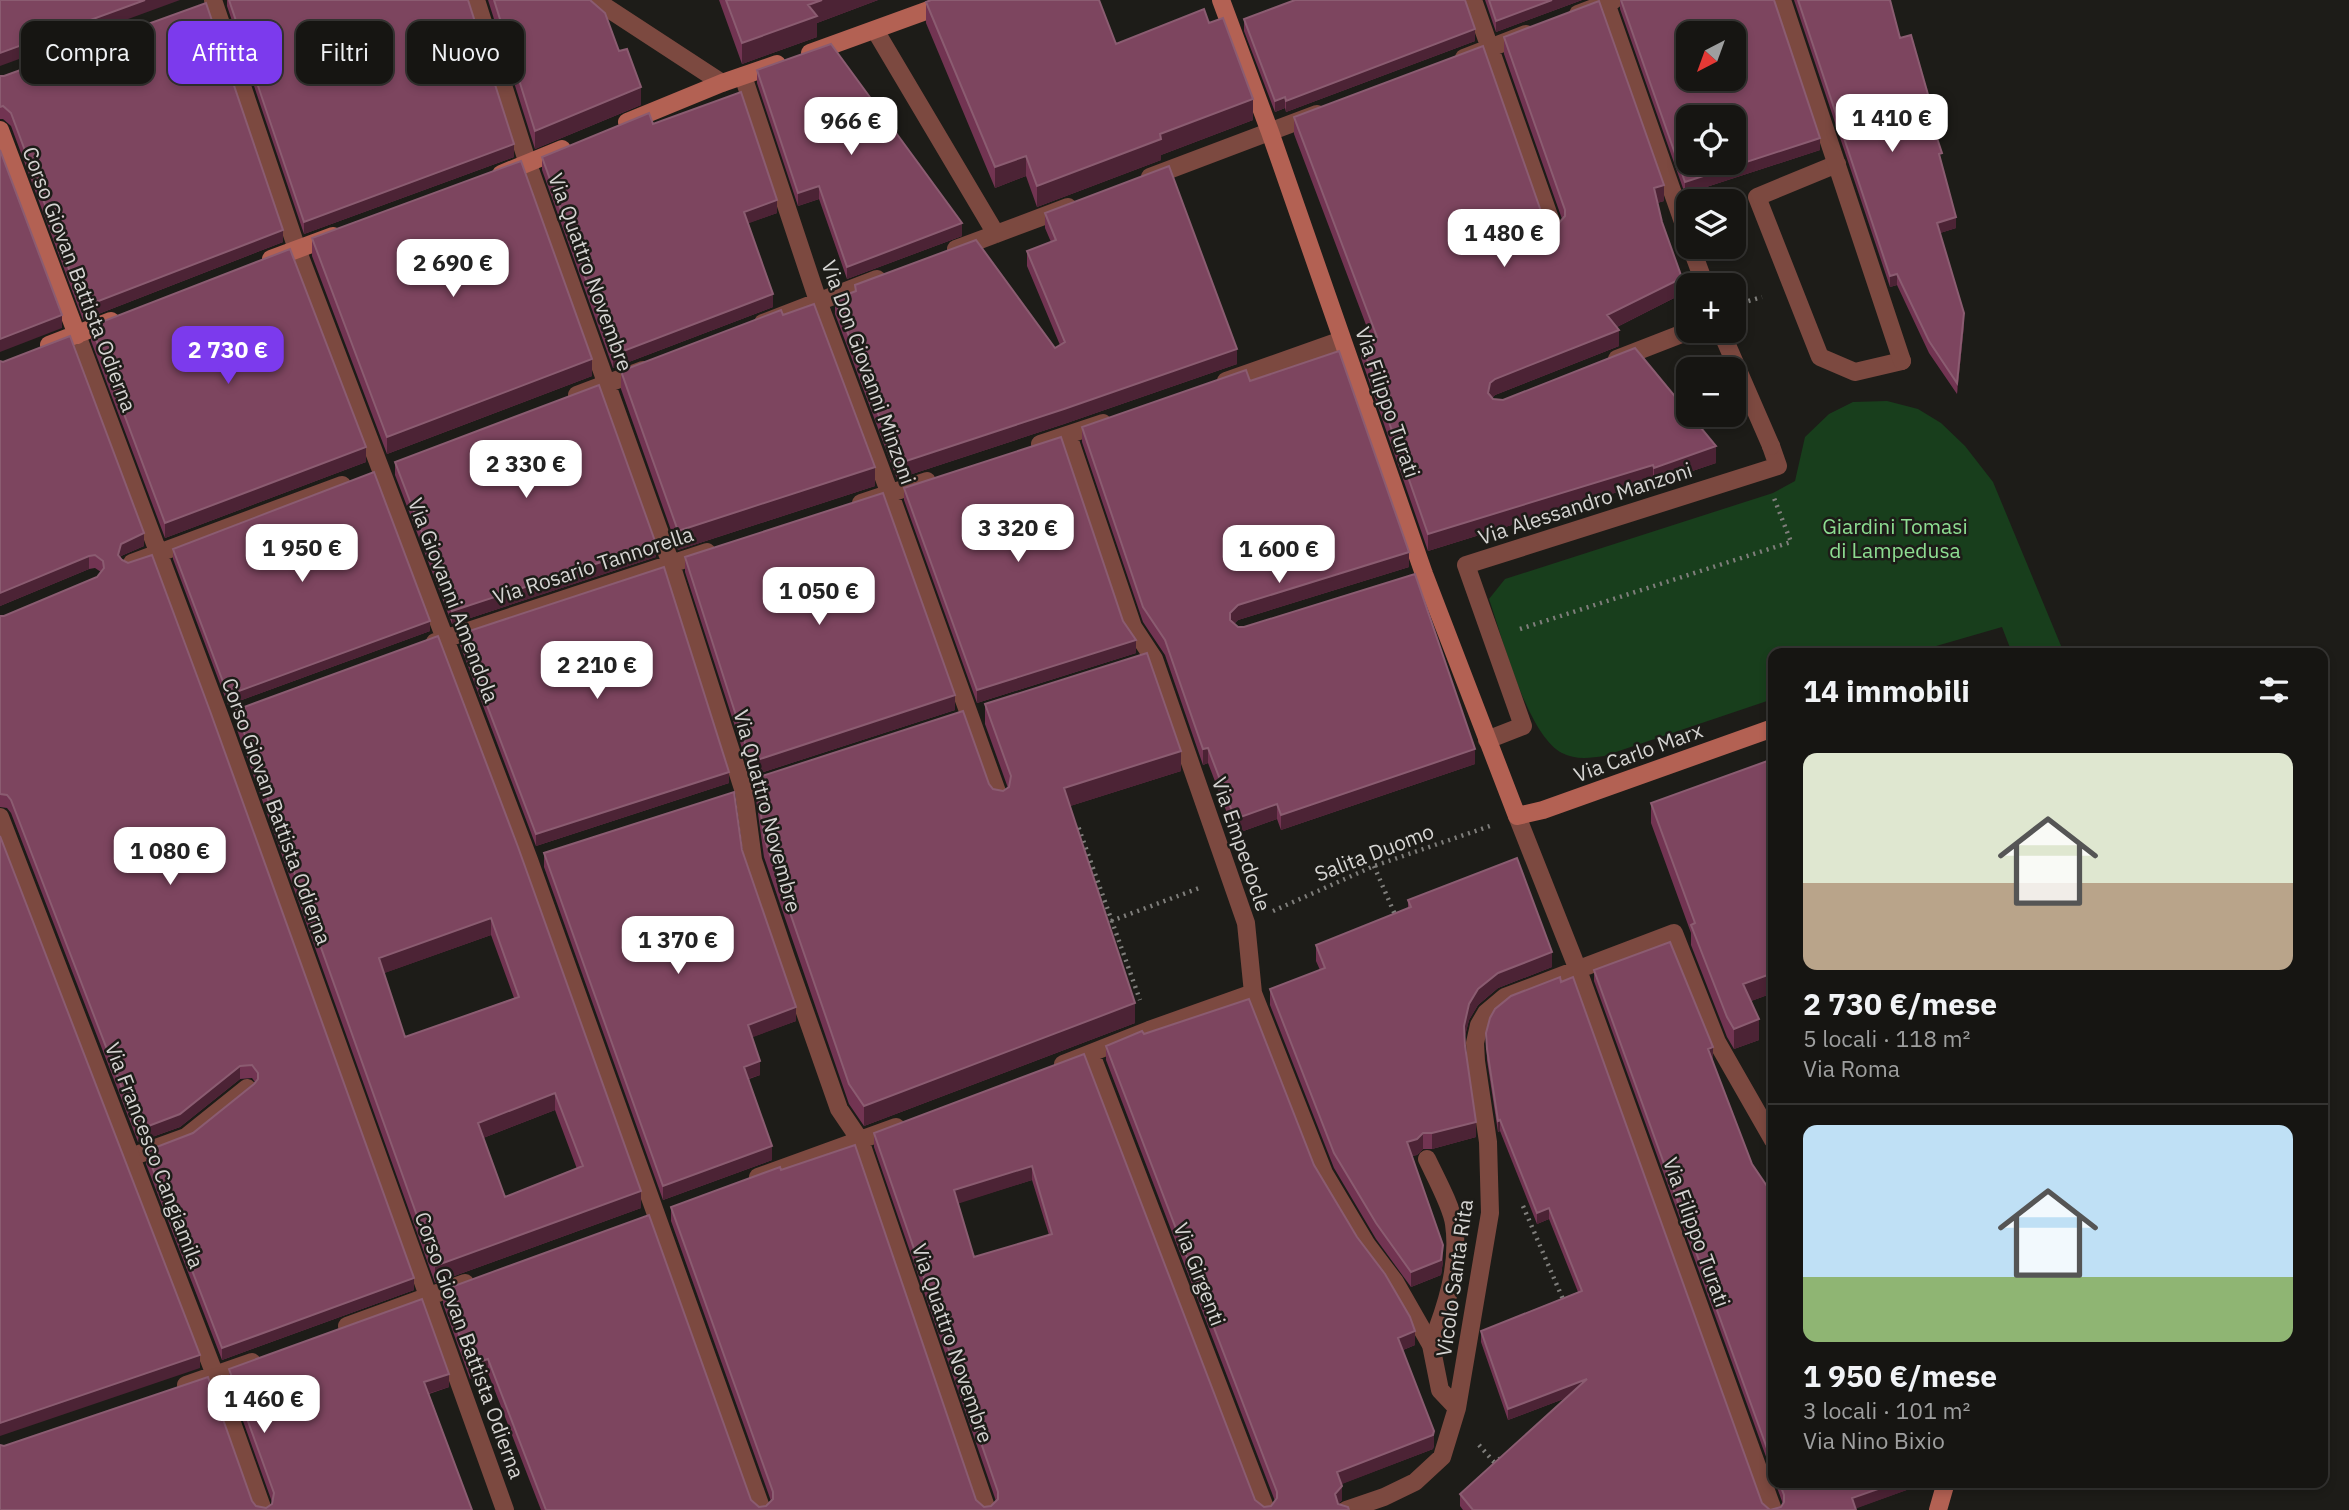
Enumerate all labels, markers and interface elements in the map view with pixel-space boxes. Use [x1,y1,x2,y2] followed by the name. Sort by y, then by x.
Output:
[21,21,154,84] chip: Compra
[168,21,282,84] chip: Affitta
[296,21,393,84] chip: Filtri
[407,21,524,84] chip: Nuovo
[1676,21,1746,91] north arrow
[1676,21,1746,427] map controls
[1827,94,1957,154] pin: 1 410 €
[802,97,900,157] pin: 966 €
[1852,102,1932,132] text: 1 410 €
[820,105,882,135] text: 966 €
[1676,105,1746,175] button: locate
[16,142,144,416] street label: Corso Giovan Battista Odierna
[542,169,640,375] street label: Via Quattro Novembre
[1676,189,1746,259] button: layers
[1439,210,1569,269] pin: 1 480 €
[1464,217,1544,247] text: 1 480 €
[388,240,518,299] pin: 2 690 €
[413,247,493,277] text: 2 690 €
[815,256,923,488] street label: Via Don Giovanni Minzoni
[1676,273,1746,343] button: +
[1349,323,1427,481] street label: Via Filippo Turati
[163,326,293,386] pin: 2 730 €
[188,334,268,364] text: 2 730 €
[1676,357,1746,427] button: −
[461,440,591,500] pin: 2 330 €
[486,448,566,478] text: 2 330 €
[1474,455,1696,551] street label: Via Alessandro Manzoni
[402,494,506,706] street label: Via Giovanni Amendola
[953,504,1083,564] pin: 3 320 €
[978,512,1058,542] text: 3 320 €
[1822,512,1968,564] park label: Giardini Tomasi di Lampedusa
[489,519,697,611] street label: Via Rosario Tannorella
[237,524,367,584] pin: 1 950 €
[1214,526,1344,585] pin: 1 600 €
[262,532,342,562] text: 1 950 €
[1239,533,1319,563] text: 1 600 €
[754,568,884,627] pin: 1 050 €
[779,575,859,605] text: 1 050 €
[532,642,662,701] pin: 2 210 €
[557,649,637,679] text: 2 210 €
[1803,671,1970,710] text: 14 immobili
[2255,671,2293,709] icon: filters
[216,674,338,948] street label: Corso Giovan Battista Odierna
[727,706,809,916] street label: Via Quattro Novembre
[1570,716,1707,788] street label: Via Carlo Marx
[1206,773,1278,915] street label: Via Empedocle
[1985,798,2111,924] icon: home
[1310,816,1438,888] street label: Salita Duomo
[105,828,235,887] pin: 1 080 €
[130,835,210,865] text: 1 080 €
[613,916,743,976] pin: 1 370 €
[638,924,718,954] text: 1 370 €
[1803,984,1997,1023] text: 2 730 €/mese
[1803,1023,1970,1053] text: 5 locali · 118 m²
[99,1038,211,1272] street label: Via Francesco Cangiamila
[1803,1053,1900,1083] text: Via Roma
[1657,1153,1737,1311] street label: Via Filippo Turati
[1985,1170,2111,1296] icon: home
[1429,1197,1479,1359] street label: Vicolo Santa Rita
[409,1208,531,1482] street label: Corso Giovan Battista Odierna
[1168,1218,1232,1330] street label: Via Girgenti
[906,1240,1000,1446] street label: Via Quattro Novembre
[1803,1356,1997,1395] text: 1 950 €/mese
[199,1376,329,1435] pin: 1 460 €
[224,1383,304,1413] text: 1 460 €
[1803,1395,1970,1425] text: 3 locali · 101 m²
[1803,1425,1945,1455] text: Via Nino Bixio

